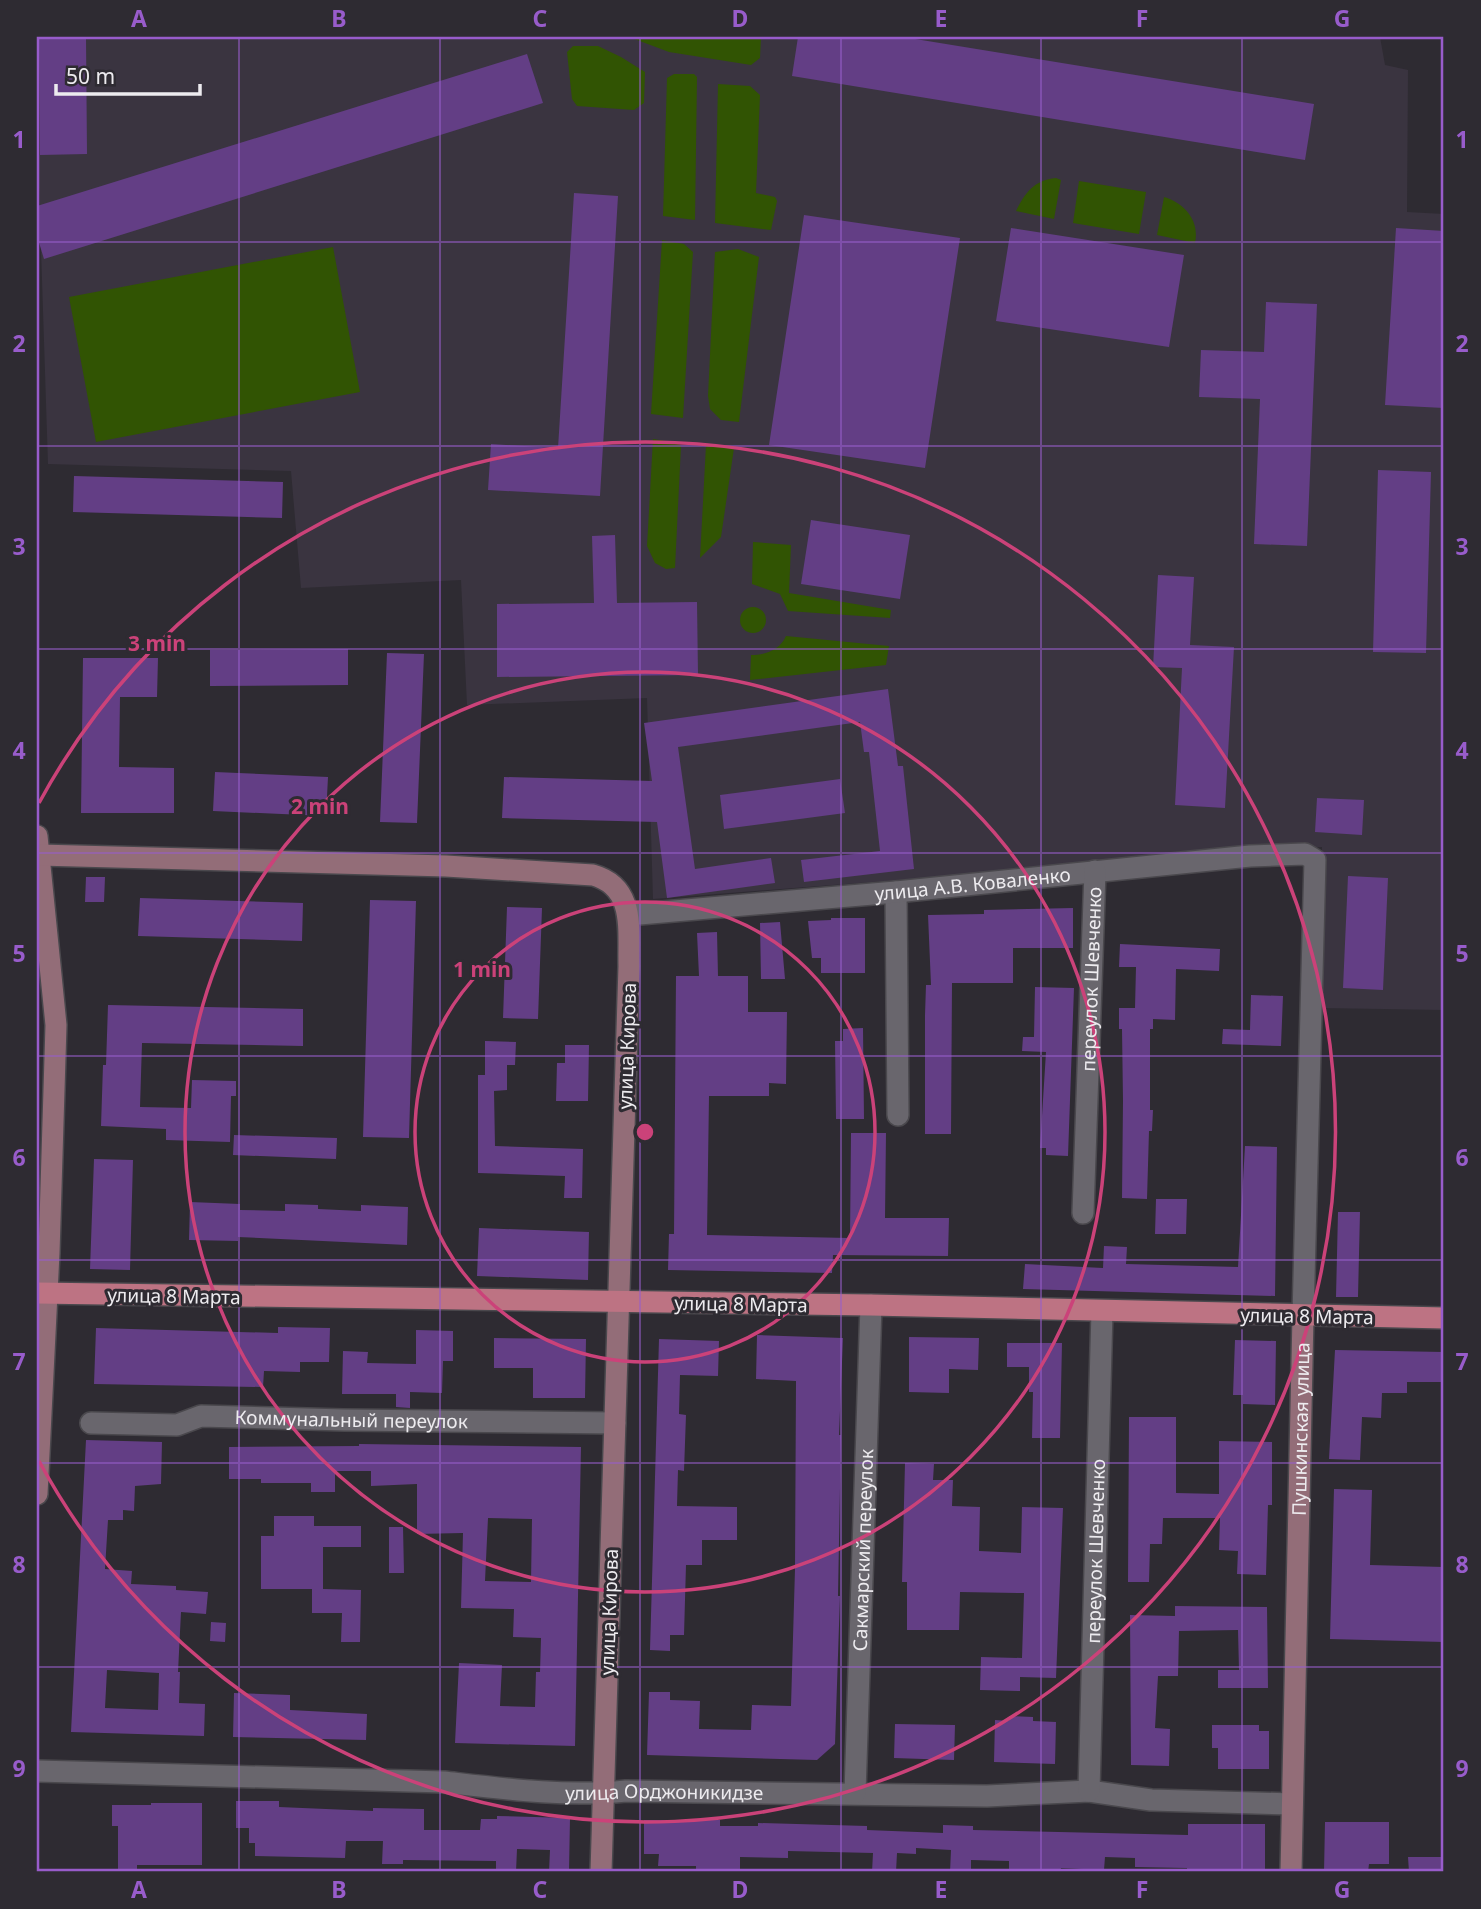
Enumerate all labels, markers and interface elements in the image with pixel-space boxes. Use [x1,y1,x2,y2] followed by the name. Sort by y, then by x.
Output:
[131,2,147,34] text: A
[331,2,347,34] text: B
[533,2,548,34] text: C
[732,2,748,34] text: D
[935,2,947,34] text: E
[1136,2,1148,34] text: F
[1334,2,1350,34] text: G
[56,52,200,96] scale bar
[66,62,115,90] text: 50 m
[12,123,26,155] text: 1
[1455,123,1469,155] text: 1
[12,327,26,359] text: 2
[1455,327,1469,359] text: 2
[12,530,26,562] text: 3
[1455,530,1469,562] text: 3
[128,629,186,657] text: 3 min
[12,734,26,766] text: 4
[1455,734,1469,766] text: 4
[291,792,349,820] text: 2 min
[874,861,1072,907] street label: улица А.В. Коваленко
[1075,886,1107,1072] street label: переулок Шевченко
[12,937,26,969] text: 5
[1455,937,1469,969] text: 5
[453,955,511,983] text: 1 min
[612,982,642,1110] street label: улица Кирова
[633,1120,657,1144] centre of rings
[12,1141,26,1173] text: 6
[1455,1141,1469,1173] text: 6
[107,1282,241,1310] street label: улица 8 Марта
[674,1290,808,1318] street label: улица 8 Марта
[1240,1302,1374,1330] street label: улица 8 Марта
[1286,1342,1315,1516] street label: Пушкинская улица
[12,1345,26,1377] text: 7
[1455,1345,1469,1377] text: 7
[234,1404,468,1434] street label: Коммунальный переулок
[847,1449,879,1652] street label: Сакмарский переулок
[1080,1458,1111,1644] street label: переулок Шевченко
[12,1548,26,1580] text: 8
[594,1548,624,1676] street label: улица Кирова
[1455,1548,1469,1580] text: 8
[12,1752,26,1784] text: 9
[1455,1752,1469,1784] text: 9
[565,1778,764,1806] street label: улица Орджоникидзе
[131,1873,147,1905] text: A
[331,1873,347,1905] text: B
[533,1873,548,1905] text: C
[732,1873,748,1905] text: D
[935,1873,947,1905] text: E
[1136,1873,1148,1905] text: F
[1334,1873,1350,1905] text: G

